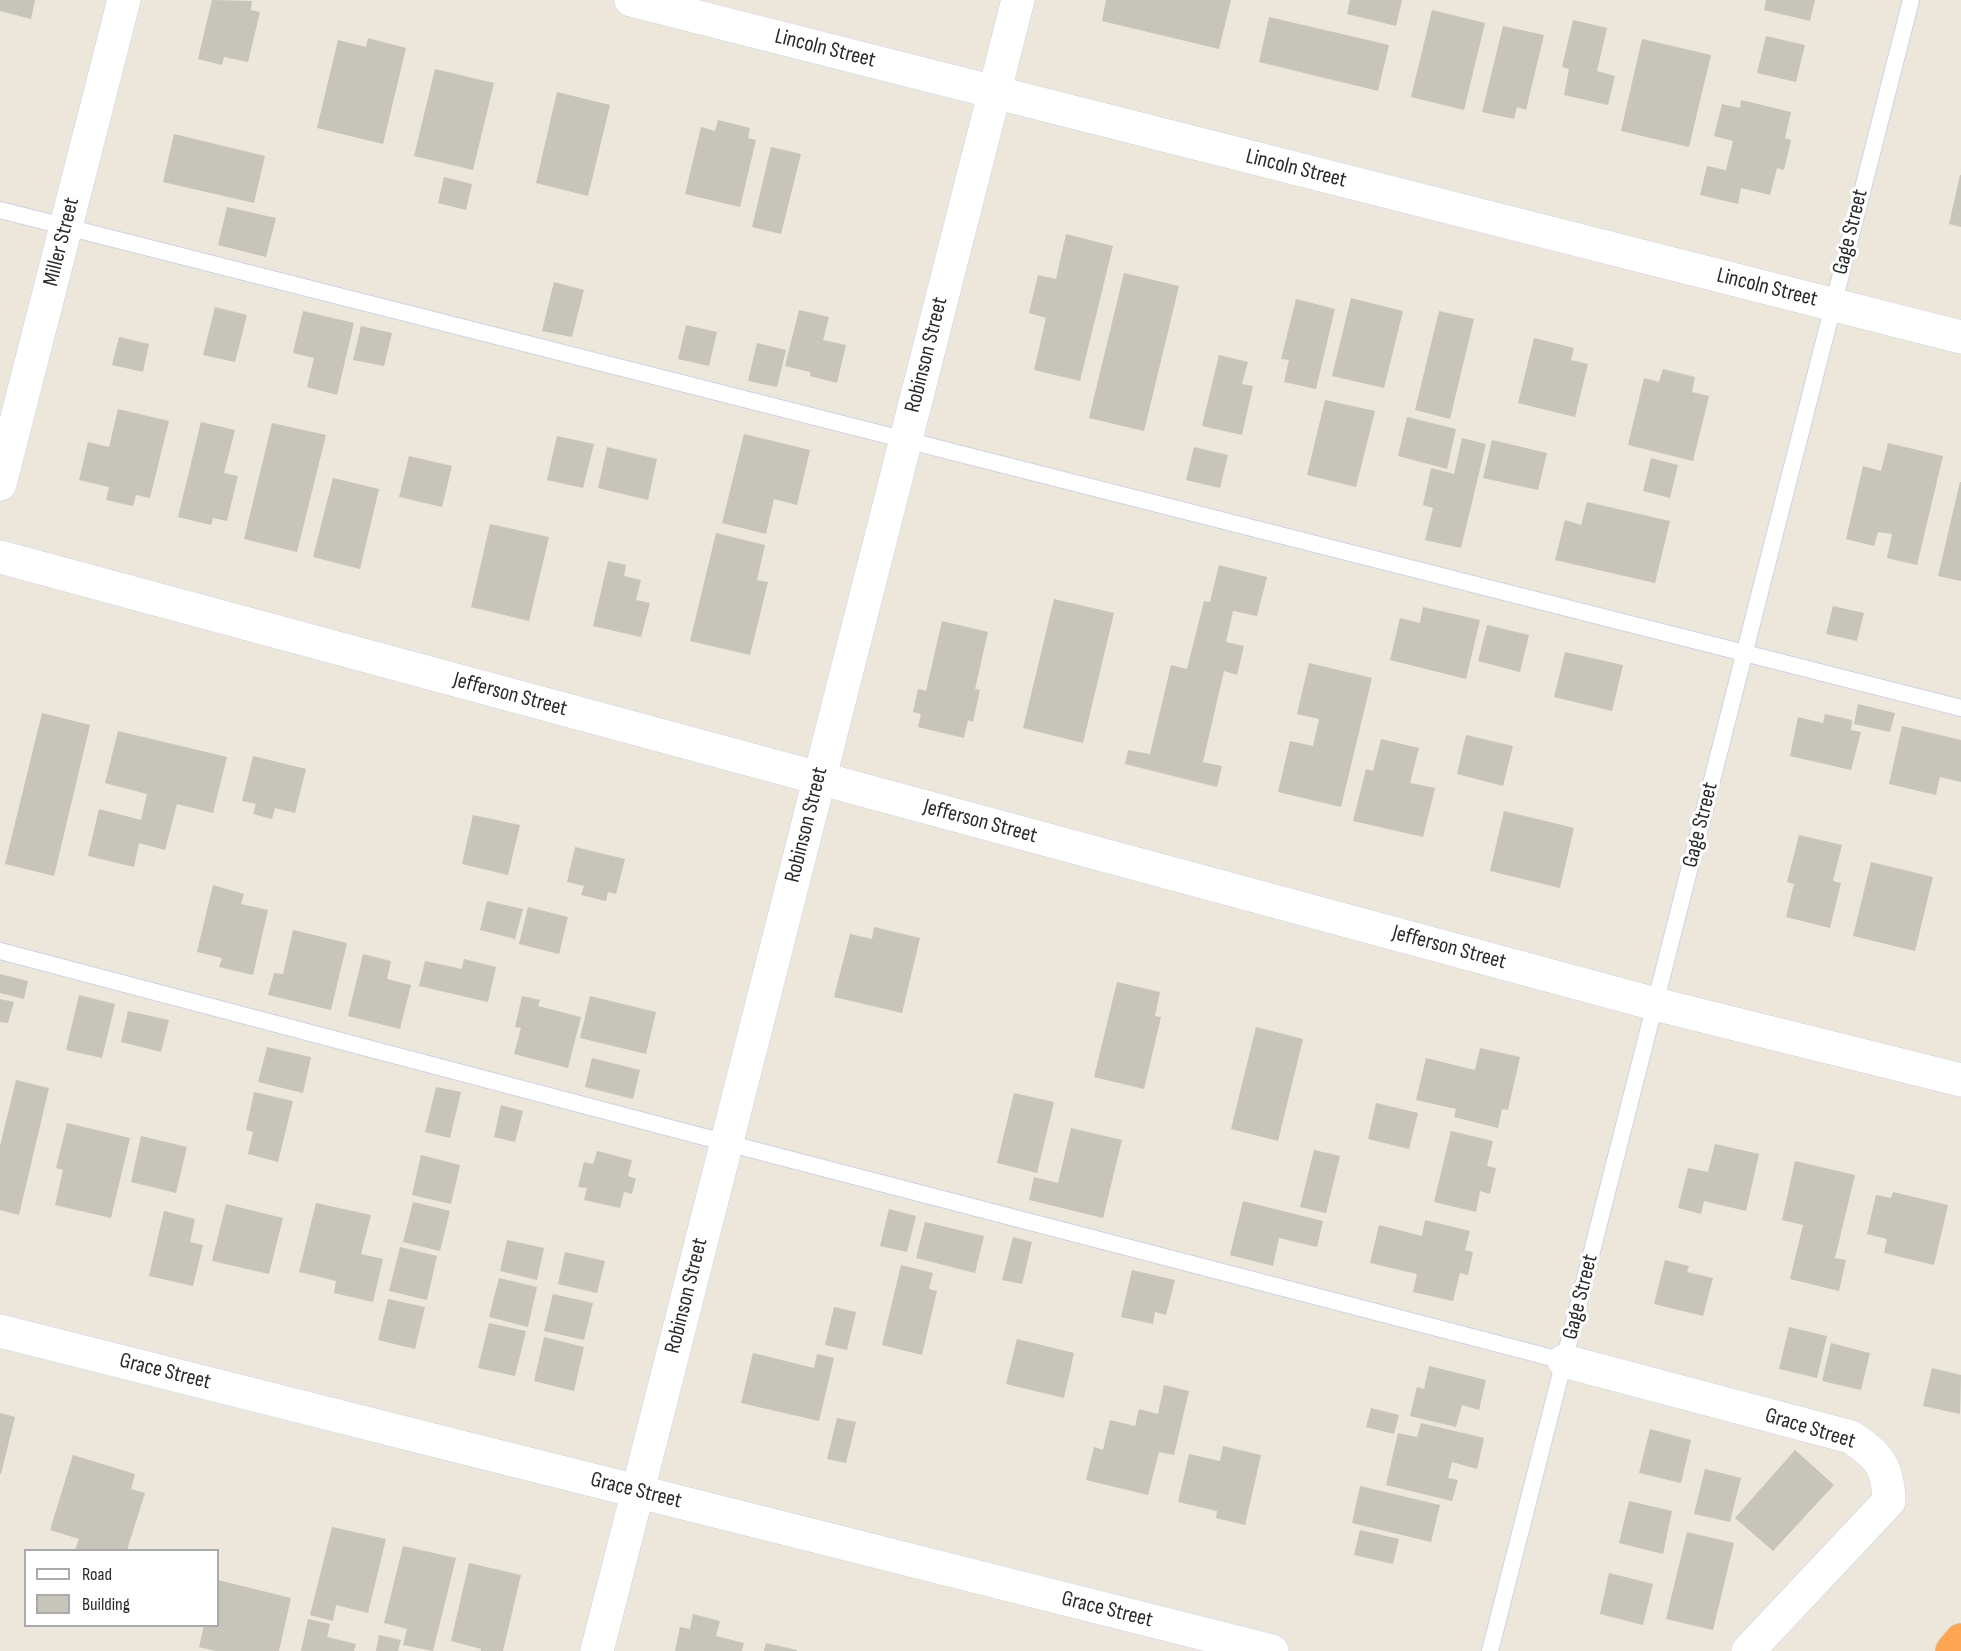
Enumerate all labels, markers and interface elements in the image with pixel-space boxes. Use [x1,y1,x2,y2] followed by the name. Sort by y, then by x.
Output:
[772,24,878,74] street label: Lincoln Street
[1243,144,1349,194] street label: Lincoln Street
[1828,187,1874,277] street label: Gage Street
[38,195,86,289] street label: Miller Street
[1714,263,1820,313] street label: Lincoln Street
[900,295,954,415] street label: Robinson Street
[450,667,570,723] street label: Jefferson Street
[780,765,834,885] street label: Robinson Street
[1678,780,1724,870] street label: Gage Street
[920,794,1040,850] street label: Jefferson Street
[1389,920,1509,976] street label: Jefferson Street
[660,1236,714,1356] street label: Robinson Street
[1558,1252,1604,1342] street label: Gage Street
[117,1348,213,1396] street label: Grace Street
[1762,1403,1858,1455] street label: Grace Street
[588,1467,684,1515] street label: Grace Street
[24,1549,219,1627] legend
[82,1564,112,1585] text: Road
[1059,1586,1155,1634] street label: Grace Street
[82,1594,130,1615] text: Building

